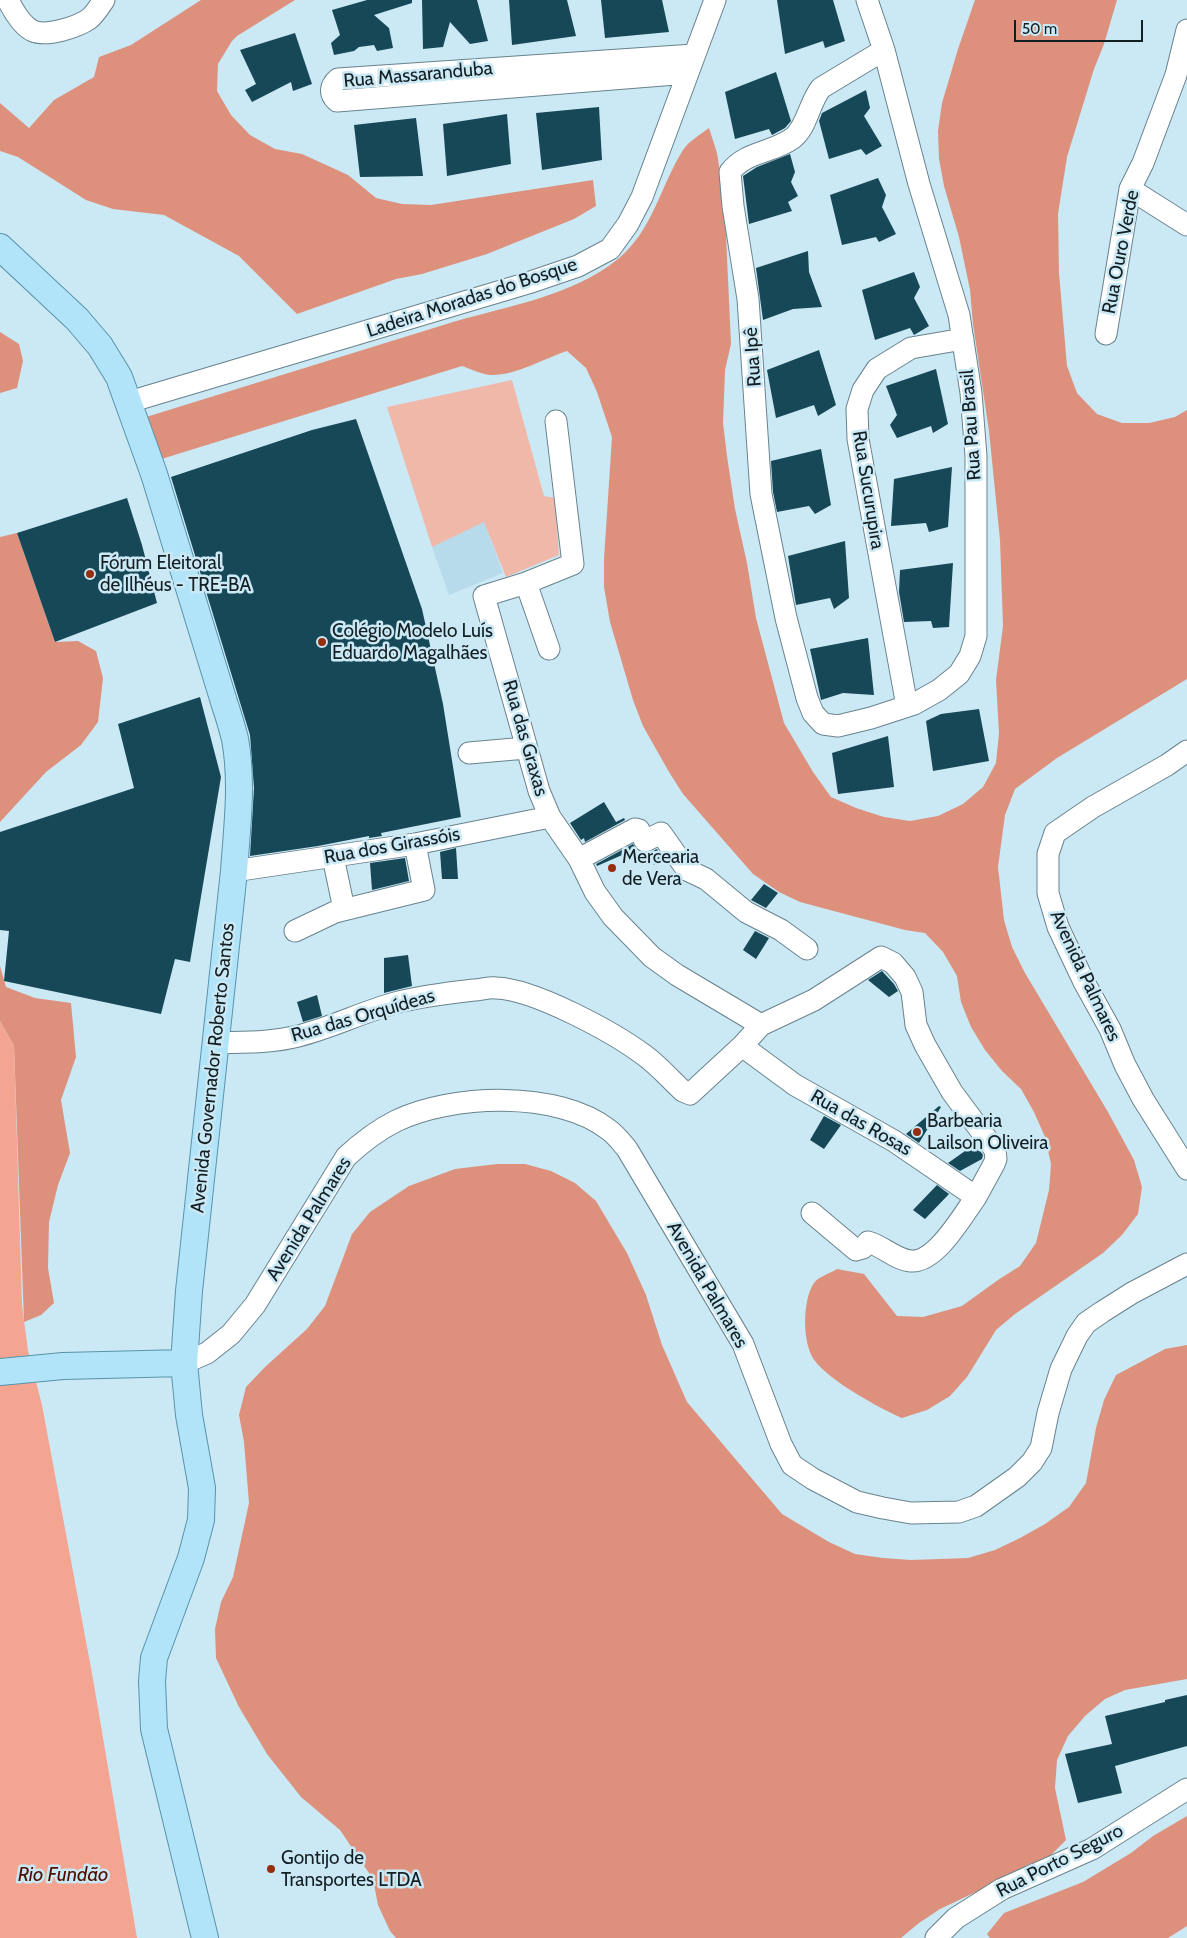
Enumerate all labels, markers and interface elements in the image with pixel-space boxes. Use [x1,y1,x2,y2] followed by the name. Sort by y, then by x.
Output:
[1017,10,1146,42] scale bar
[1022,20,1057,38] text: 50 m
[342,57,494,93] street label: Rua Massaranduba
[1098,188,1144,316] street label: Rua Ouro Verde
[364,253,580,343] street label: Ladeira Moradas do Bosque
[740,326,766,388] street label: Rua Ipê
[956,369,986,481] street label: Rua Pau Brasil
[847,429,889,551] street label: Rua Sucurupira
[100,552,251,596] place label: Fórum Eleitoral de Ilhéus - TRE-BA
[84,568,96,580] marker: Fórum Eleitoral de Ilhéus - TRE-BA
[332,620,493,664] place label: Colégio Modelo Luís Eduardo Magalhães
[316,636,328,648] marker: Colégio Modelo Luís Eduardo Magalhães
[498,677,552,799] street label: Rua das Graxas
[322,823,462,869] street label: Rua dos Girassóis
[622,846,699,890] place label: Mercearia de Vera
[606,862,618,874] marker: Mercearia de Vera
[1045,907,1125,1045] street label: Avenida Palmares
[186,922,240,1214] street label: Avenida Governador Roberto Santos
[289,985,437,1047] street label: Rua das Orquídeas
[806,1085,916,1161] street label: Rua das Rosas
[927,1110,1048,1154] place label: Barbearia Lailson Oliveira
[911,1126,923,1138] marker: Barbearia Lailson Oliveira
[262,1153,356,1285] street label: Avenida Palmares
[662,1218,752,1352] street label: Avenida Palmares
[993,1819,1127,1903] street label: Rua Porto Seguro
[281,1847,422,1891] place label: Gontijo de Transportes LTDA
[18,1863,108,1887] water label: Rio Fundão
[265,1863,277,1875] marker: Gontijo de Transportes LTDA

